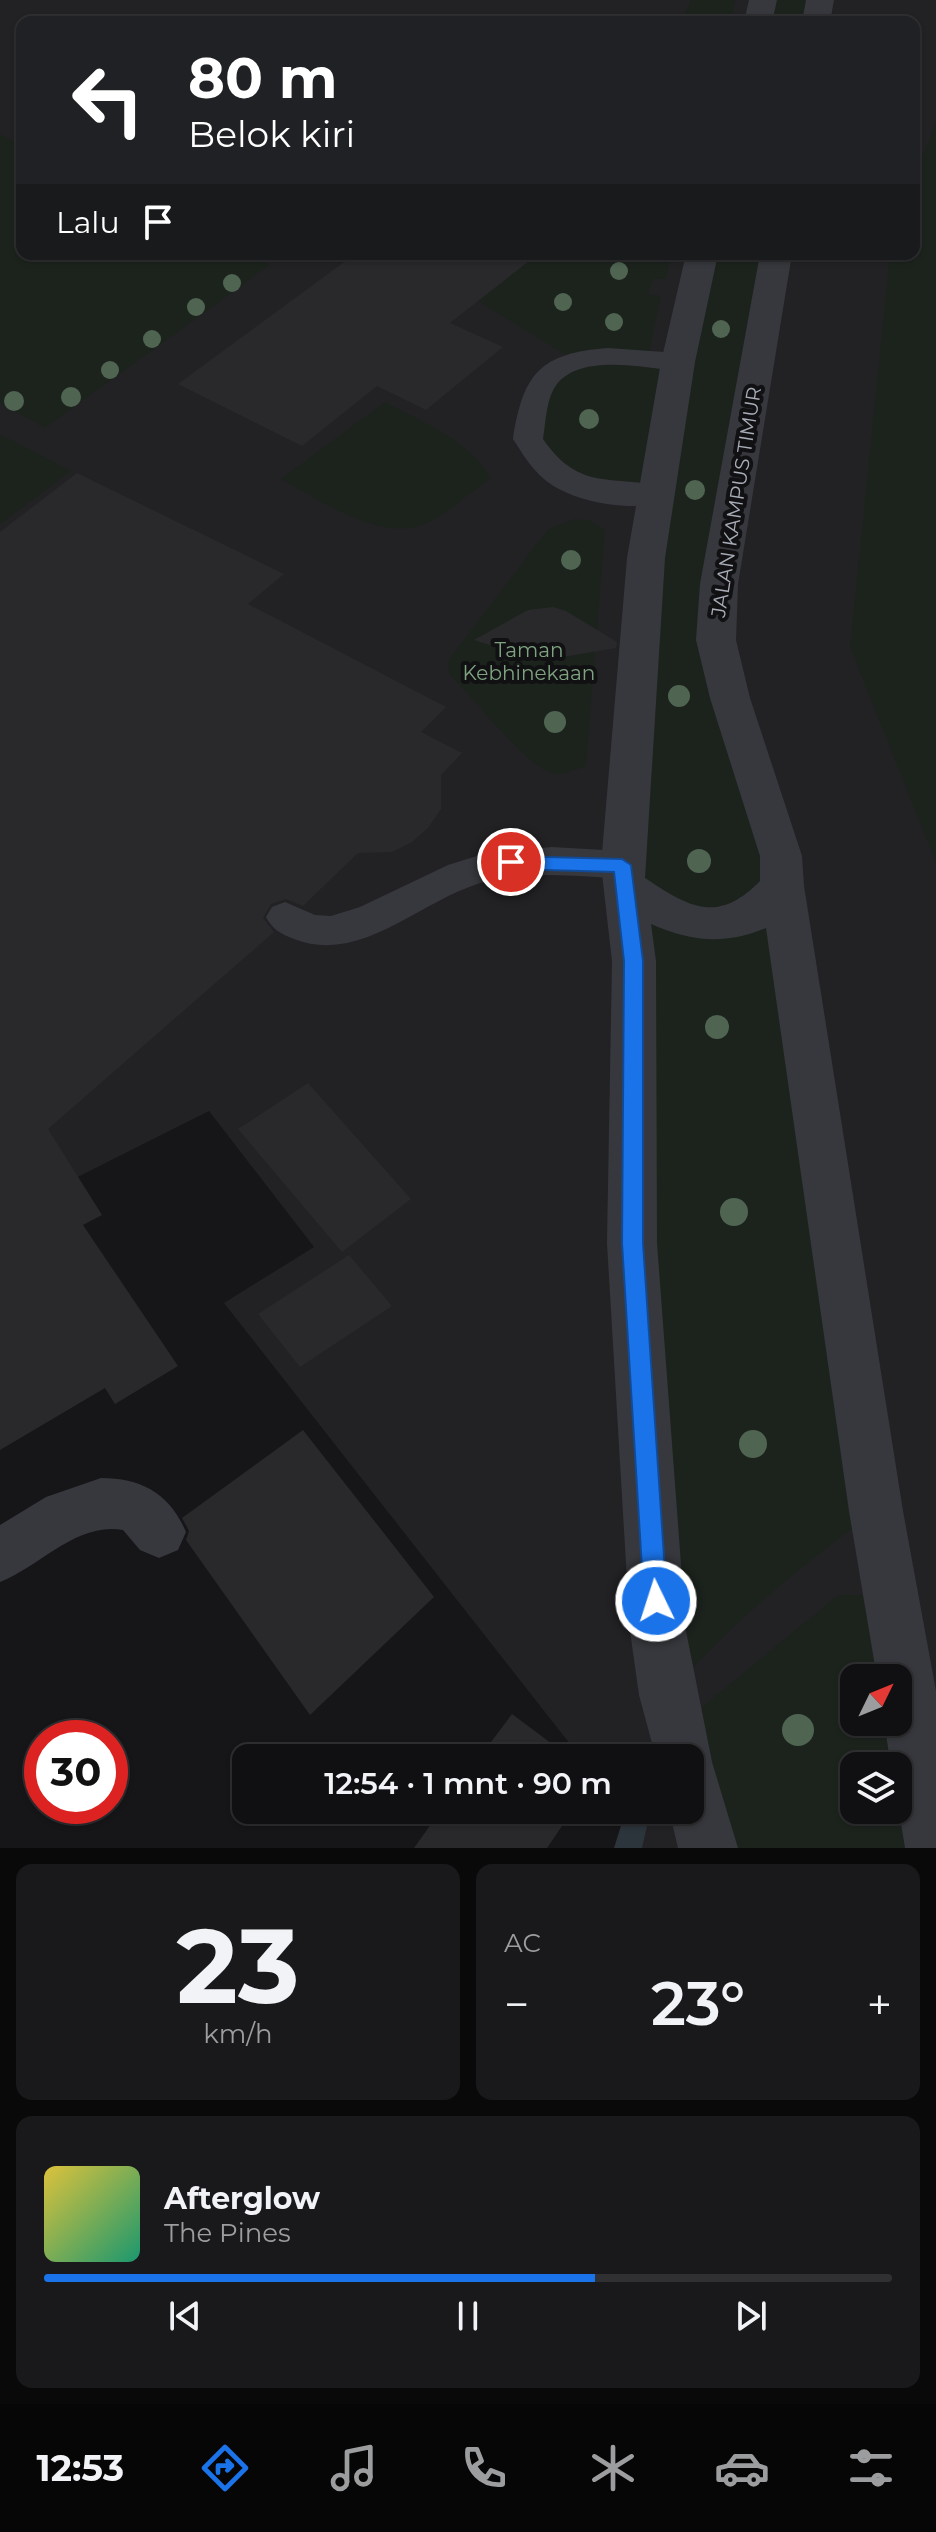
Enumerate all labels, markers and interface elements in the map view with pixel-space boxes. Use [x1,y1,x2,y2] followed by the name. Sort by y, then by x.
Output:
[188,44,338,112] text: 80 m
[56,48,160,152] icon: left
[188,112,355,156] text: Belok kiri
[136,200,180,244] icon: arrive
[56,204,120,241] text: Lalu
[706,385,766,620] street label: JALAN KAMPUS TIMUR
[463,638,595,685] park label: Taman Kebhinekaan
[477,828,545,896] pin
[489,840,533,884] icon: arrive
[614,1559,698,1643] position arrow
[840,1664,912,1736] north arrow
[840,1664,912,1824] map controls
[24,1720,128,1824] speed limit sign: 30
[840,1752,912,1824] button: layers
[324,1765,612,1802] text: 12:54 · 1 mnt · 90 m
[177,1902,299,2029] text: 23
[504,1927,541,1959] text: AC
[651,1967,745,2040] text: 23°
[504,1977,529,2031] text: −
[867,1977,892,2031] text: +
[203,2018,273,2050] text: km/h
[164,2180,320,2217] text: Afterglow
[164,2217,291,2249] text: The Pines
[163,2294,207,2338] icon: previous
[446,2294,490,2338] icon: pause
[729,2294,773,2338] icon: next
[197,2440,253,2496] icon: directions
[326,2440,382,2496] icon: music
[456,2440,512,2496] icon: phone
[585,2440,641,2496] icon: climate
[714,2440,770,2496] icon: car
[843,2440,899,2496] icon: filters
[37,2446,124,2490] text: 12:53

